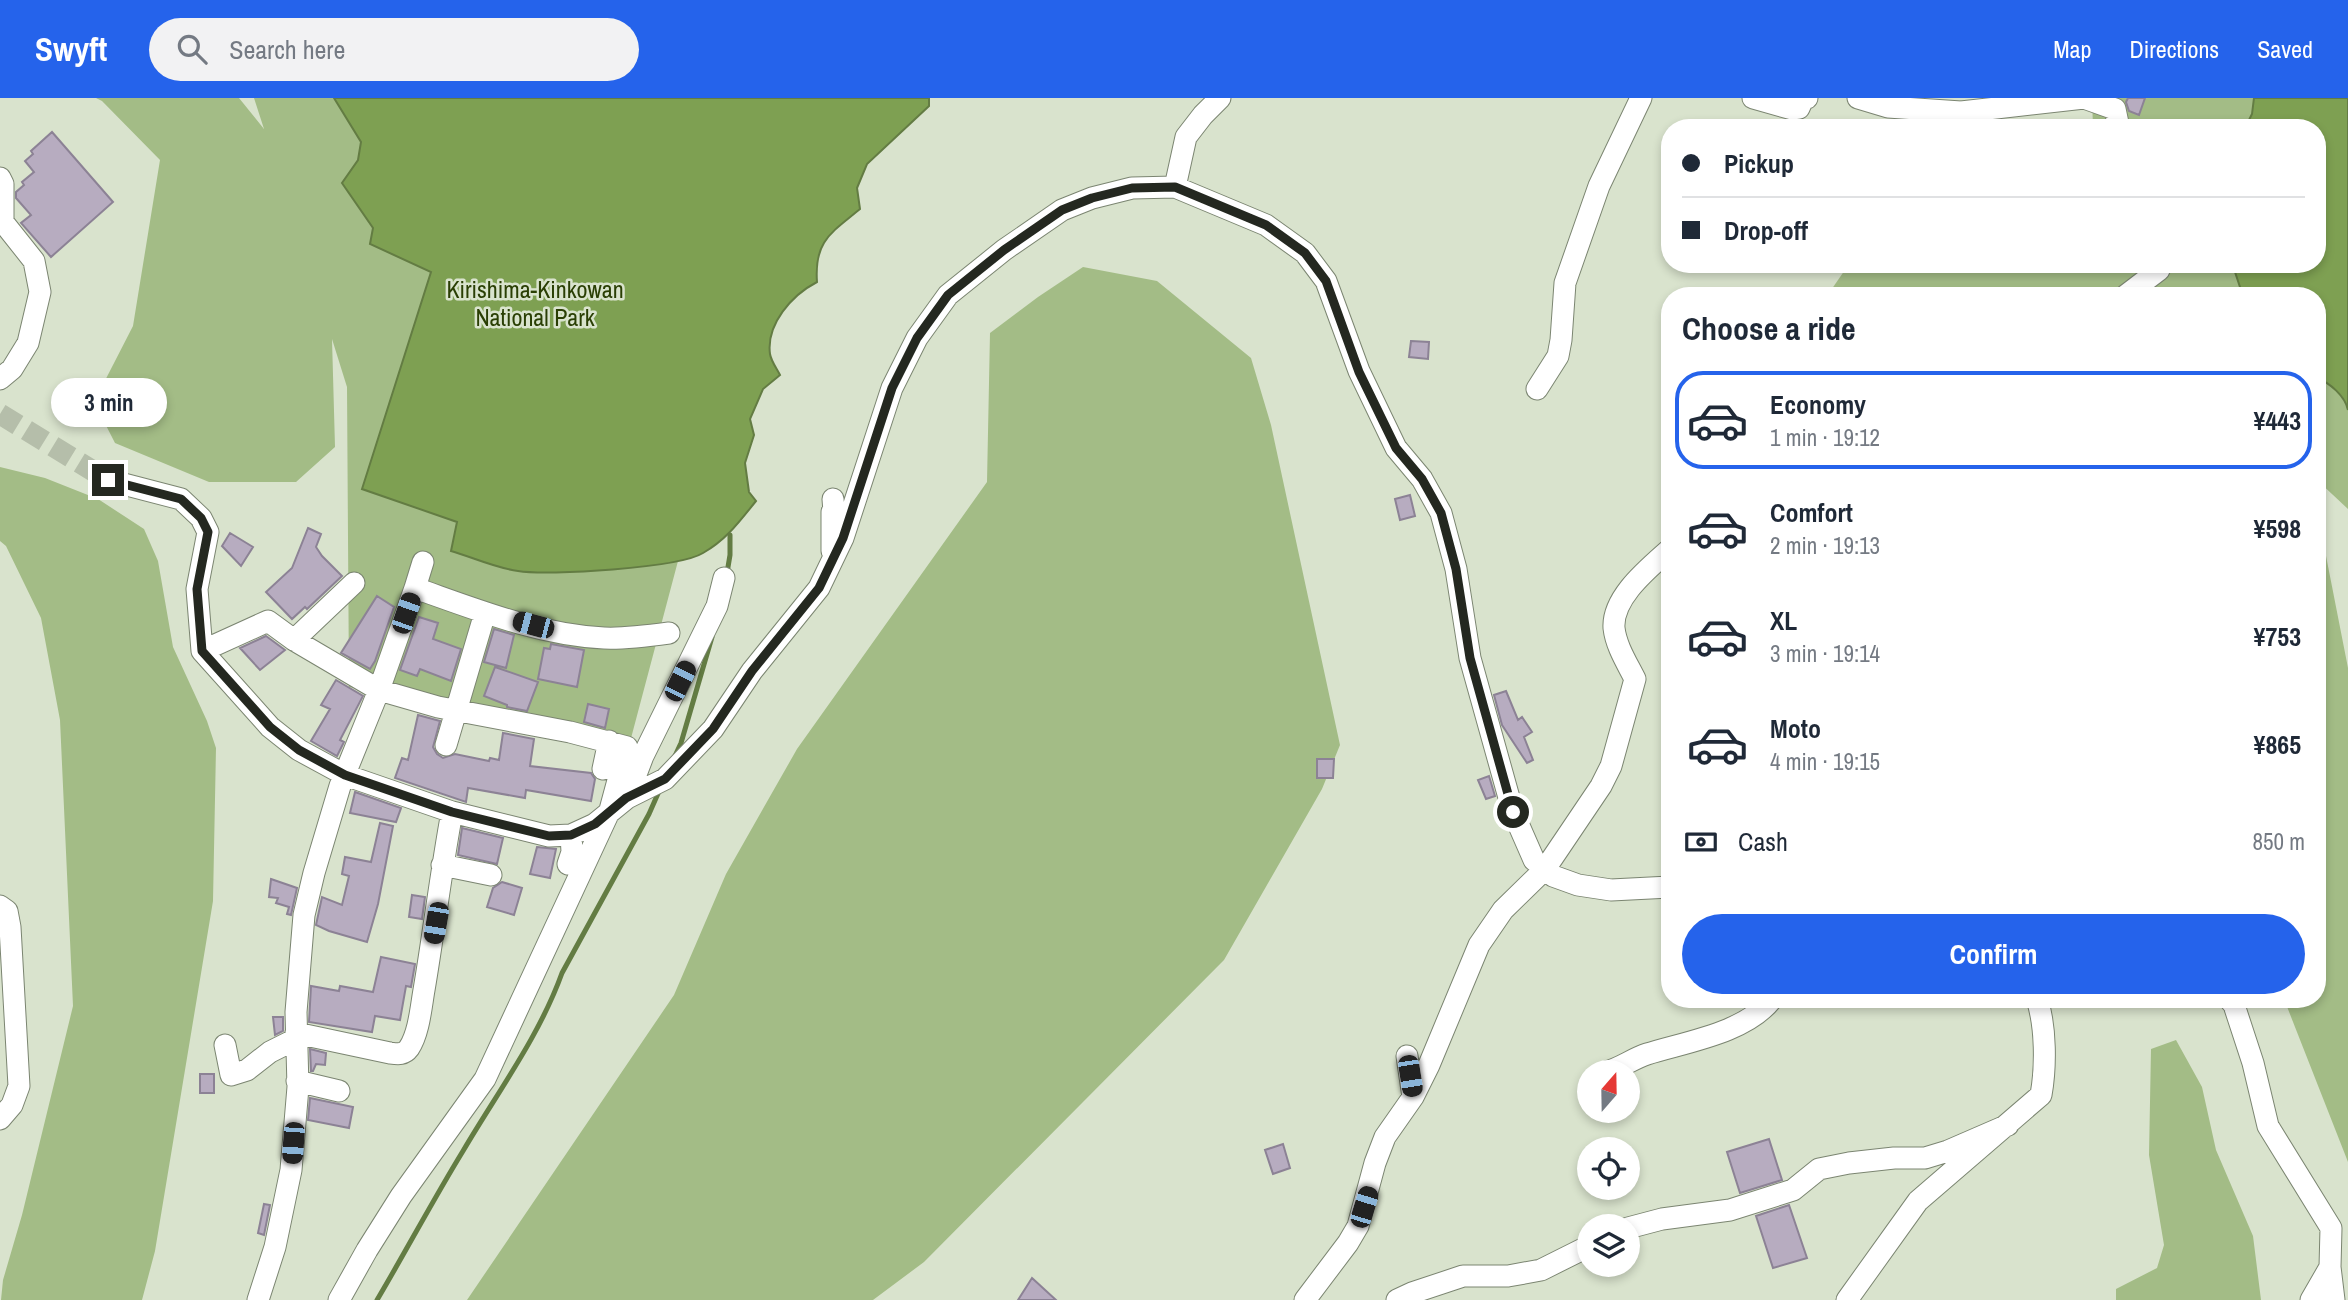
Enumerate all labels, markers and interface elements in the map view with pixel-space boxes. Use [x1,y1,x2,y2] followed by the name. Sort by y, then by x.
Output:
[149,18,639,81] search box
[35,27,107,71] text: Swyft
[173,30,211,68] icon: search
[229,32,345,67] text: Search here
[2053,33,2091,65] text: Map
[2129,33,2219,65] text: Directions
[2257,33,2313,65] text: Saved
[1724,146,1794,181] text: Pickup
[1724,213,1808,248] text: Drop-off
[446,273,624,333] park label: Kirishima-Kinkowan National Park
[1682,307,1856,350] text: Choose a ride
[50,378,166,428] callout: 3 min
[84,387,134,418] text: 3 min
[1770,387,1866,422] text: Economy
[1686,389,1749,452] icon: car
[2254,403,2301,438] text: ¥443
[1770,422,1880,453] text: 1 min · 19:12
[92,464,124,496] route end
[1770,495,1853,530] text: Comfort
[1686,497,1749,560] icon: car
[2254,511,2301,546] text: ¥598
[1770,530,1880,561] text: 2 min · 19:13
[390,590,423,636] car
[1770,603,1797,638] text: XL
[1686,605,1749,668] icon: car
[510,609,557,641] car
[2254,619,2301,654] text: ¥753
[1770,638,1880,669] text: 3 min · 19:14
[662,658,699,704] car
[1770,711,1821,746] text: Moto
[1686,713,1749,776] icon: car
[2254,727,2301,762] text: ¥865
[1770,746,1880,777] text: 4 min · 19:15
[1497,796,1529,828] route start
[1682,823,1720,861] icon: cash
[1738,824,1788,859] text: Cash
[2253,826,2305,857] text: 850 m
[423,900,450,946] car
[1682,914,2305,994] button: Confirm
[1397,1054,1424,1098] car
[1577,1060,1640,1124] north arrow
[1577,1060,1640,1277] map controls
[282,1121,305,1165] car
[1577,1137,1640,1200] button: locate
[1348,1184,1381,1230] car
[1577,1214,1640,1277] button: layers

